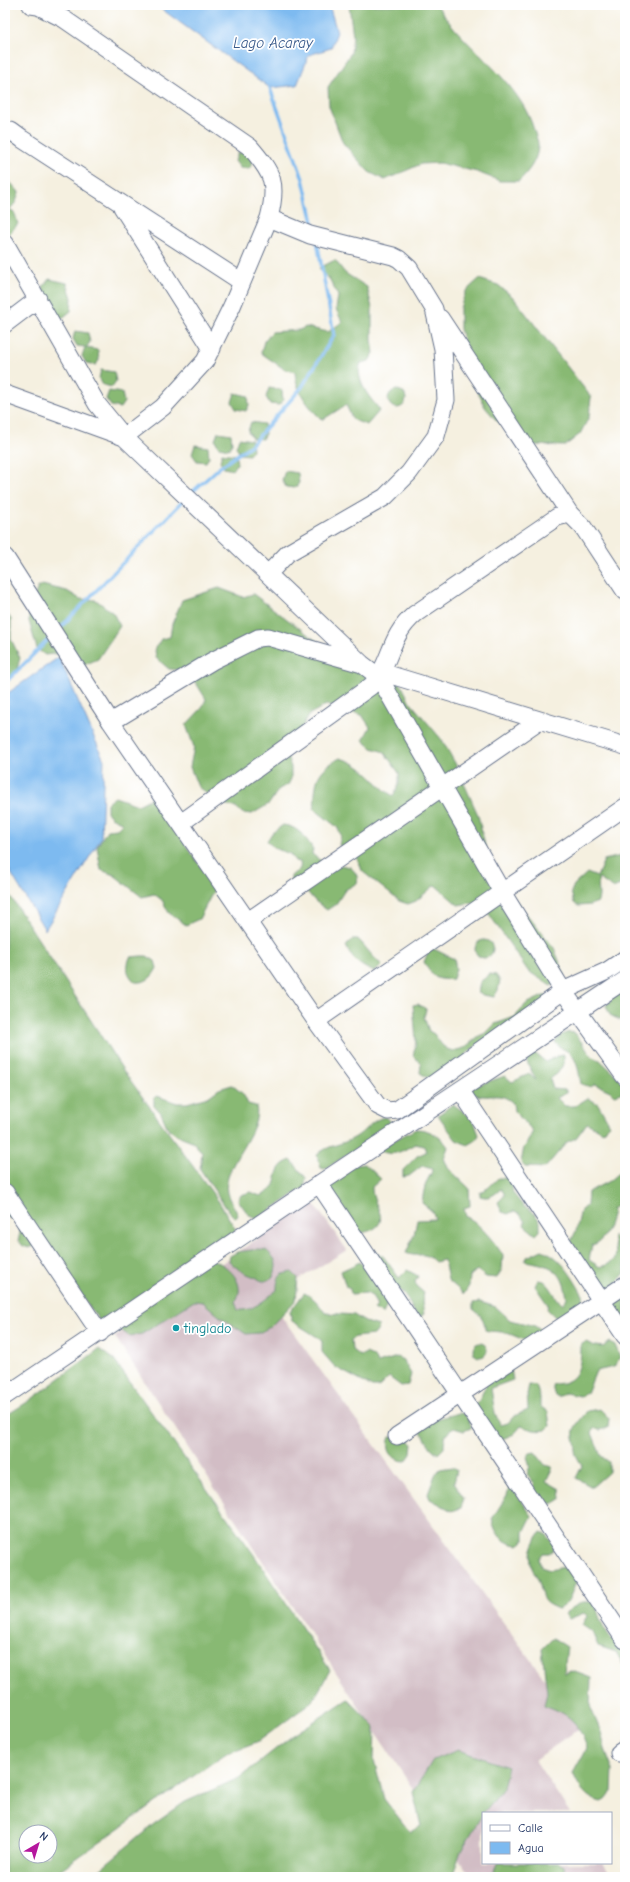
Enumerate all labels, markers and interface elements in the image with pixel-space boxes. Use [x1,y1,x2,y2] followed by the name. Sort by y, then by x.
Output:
[233,34,314,52] water label: Lago Acaray
[183,1320,231,1337] place label: tinglado
[171,1323,181,1333] marker: tinglado
[482,1812,612,1864] legend
[518,1821,543,1835] text: Calle
[18,1824,58,1864] north arrow
[37,1829,51,1844] text: N
[518,1841,544,1855] text: Agua

